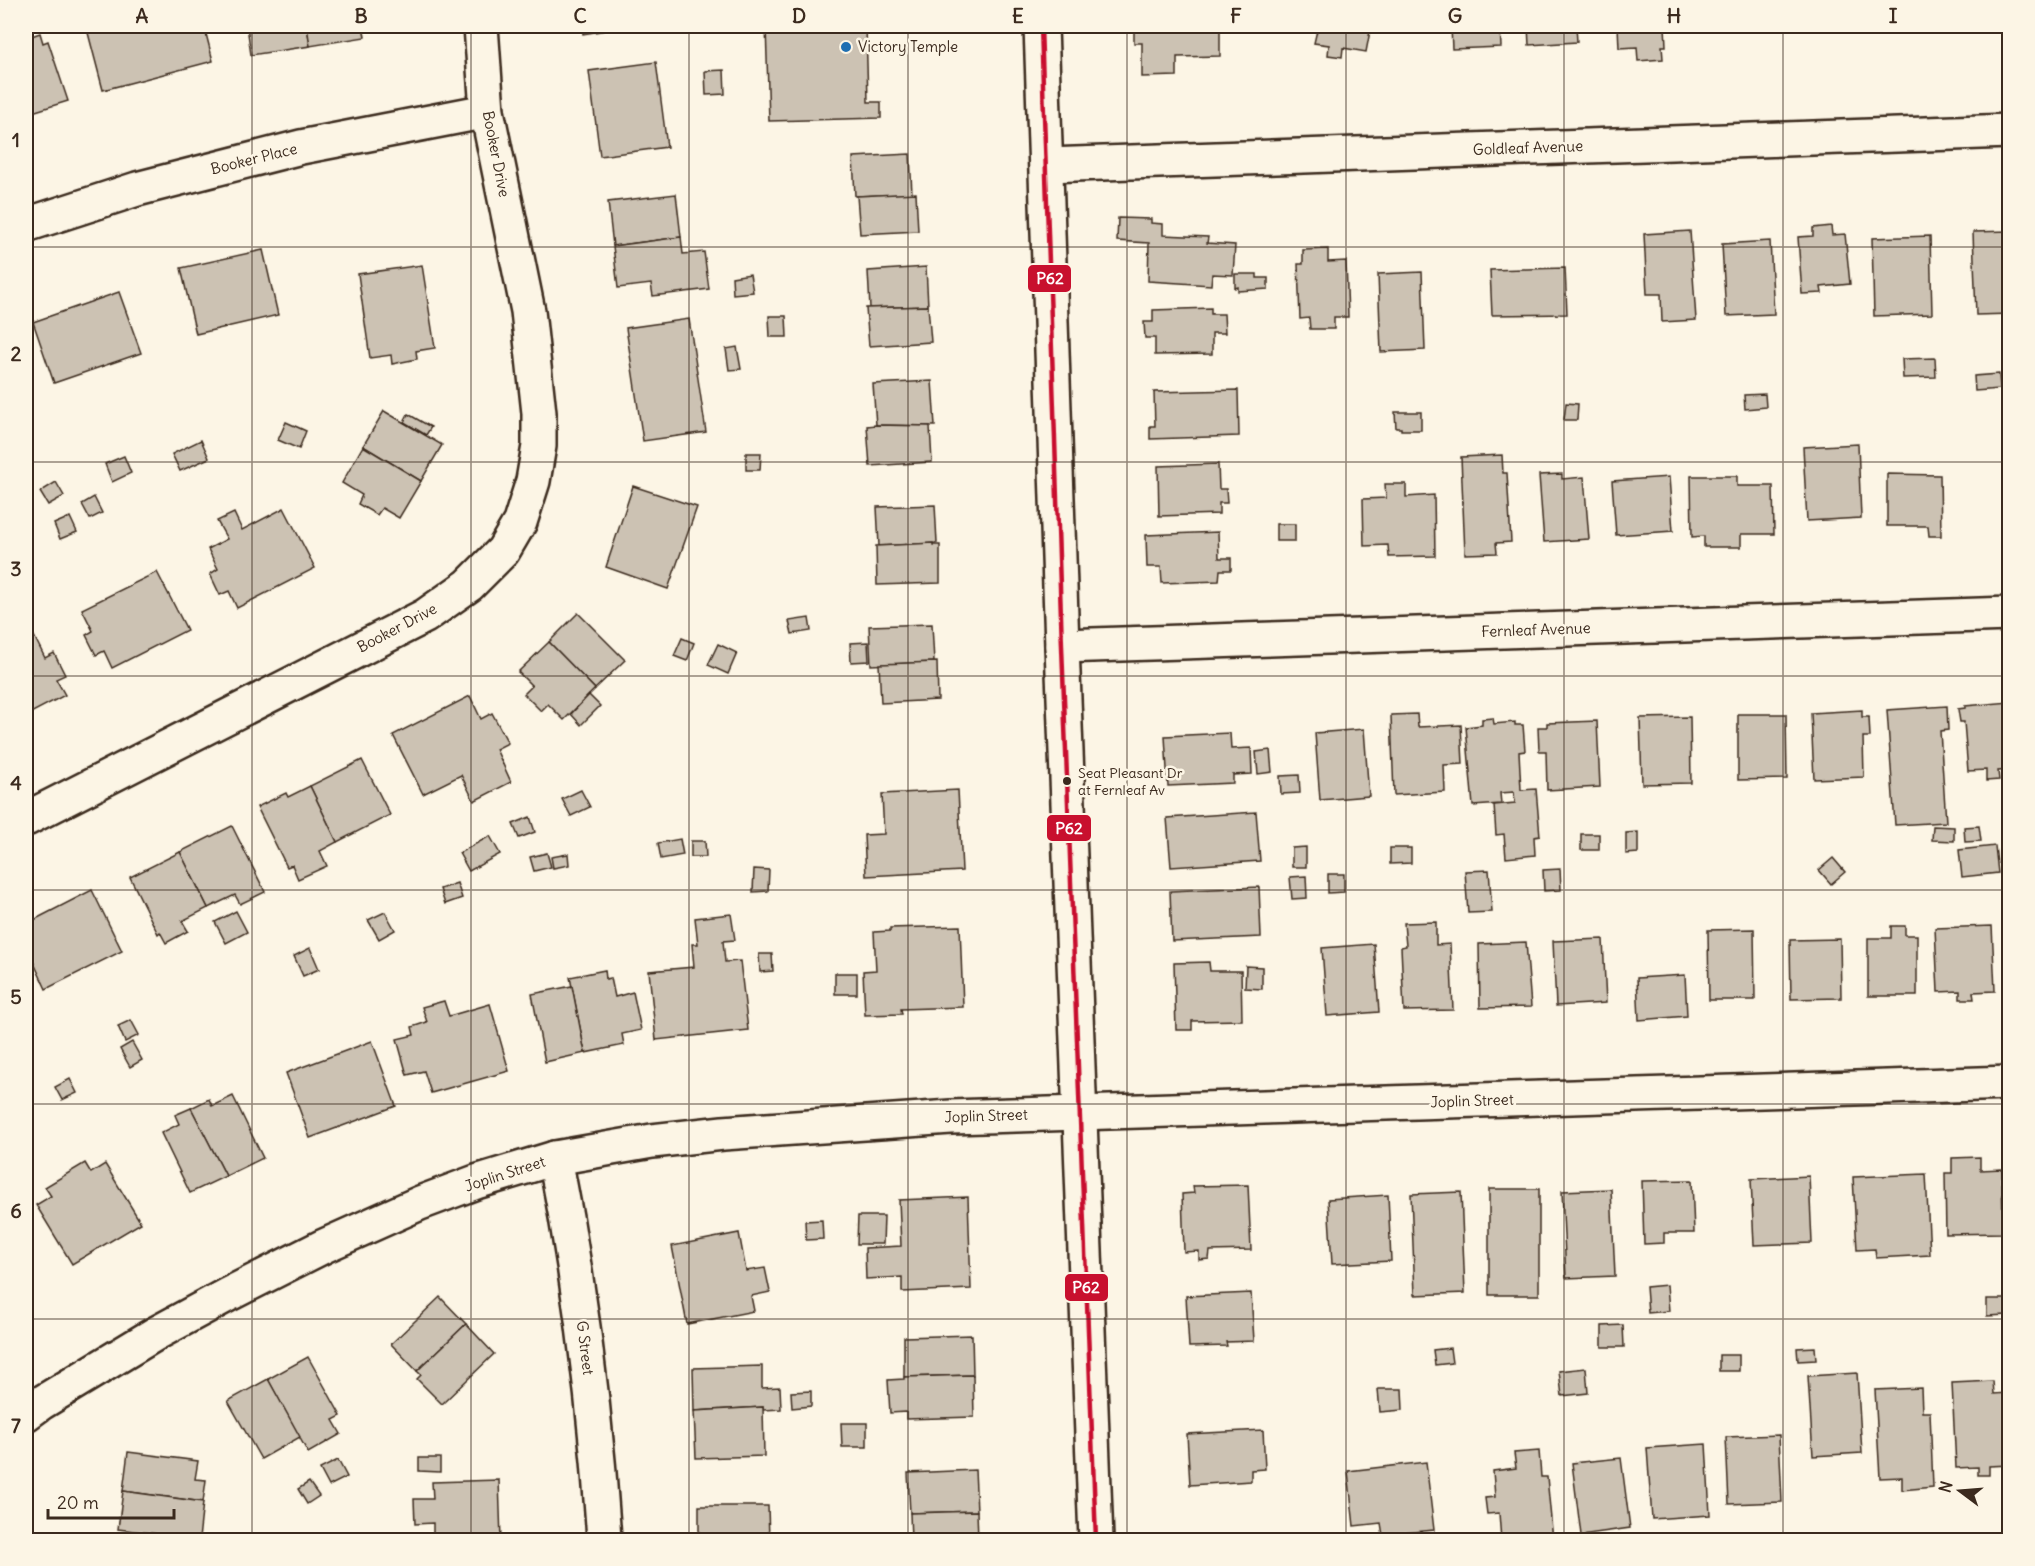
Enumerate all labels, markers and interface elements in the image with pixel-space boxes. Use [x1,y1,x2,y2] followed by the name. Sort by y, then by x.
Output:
[136,3,149,28] text: A
[354,3,368,28] text: B
[573,3,587,28] text: C
[792,3,806,28] text: D
[1012,3,1024,28] text: E
[1230,3,1242,28] text: F
[1448,3,1462,28] text: G
[1667,3,1681,28] text: H
[1889,3,1898,28] text: I
[858,37,958,56] place label: Victory Temple
[839,40,853,54] marker: Victory Temple
[479,109,514,199] street label: Booker Drive
[12,127,20,152] text: 1
[1473,136,1583,159] street label: Goldleaf Avenue
[209,139,299,178] street label: Booker Place
[1027,264,1072,293] line badge: P62
[1036,268,1064,288] text: P62
[11,341,22,366] text: 2
[10,556,22,581] text: 3
[354,599,440,656] street label: Booker Drive
[1481,618,1591,641] street label: Fernleaf Avenue
[1078,764,1183,799] place label: Seat Pleasant Dr at Fernleaf Av
[10,770,22,795] text: 4
[1061,775,1073,787] marker: Seat Pleasant Dr at Fernleaf Av
[1046,814,1092,842] line badge: P62
[1055,818,1083,838] text: P62
[10,984,22,1009] text: 5
[1430,1090,1514,1111] street label: Joplin Street
[944,1105,1028,1126] street label: Joplin Street
[462,1152,548,1195] street label: Joplin Street
[10,1198,22,1223] text: 6
[1064,1273,1109,1302] line badge: P62
[1072,1277,1100,1297] text: P62
[573,1320,598,1376] street label: G Street
[11,1413,21,1438] text: 7
[1930,1461,1990,1521] north arrow
[1934,1479,1957,1495] text: N
[48,1482,174,1520] scale bar
[57,1491,99,1514] text: 20 m

